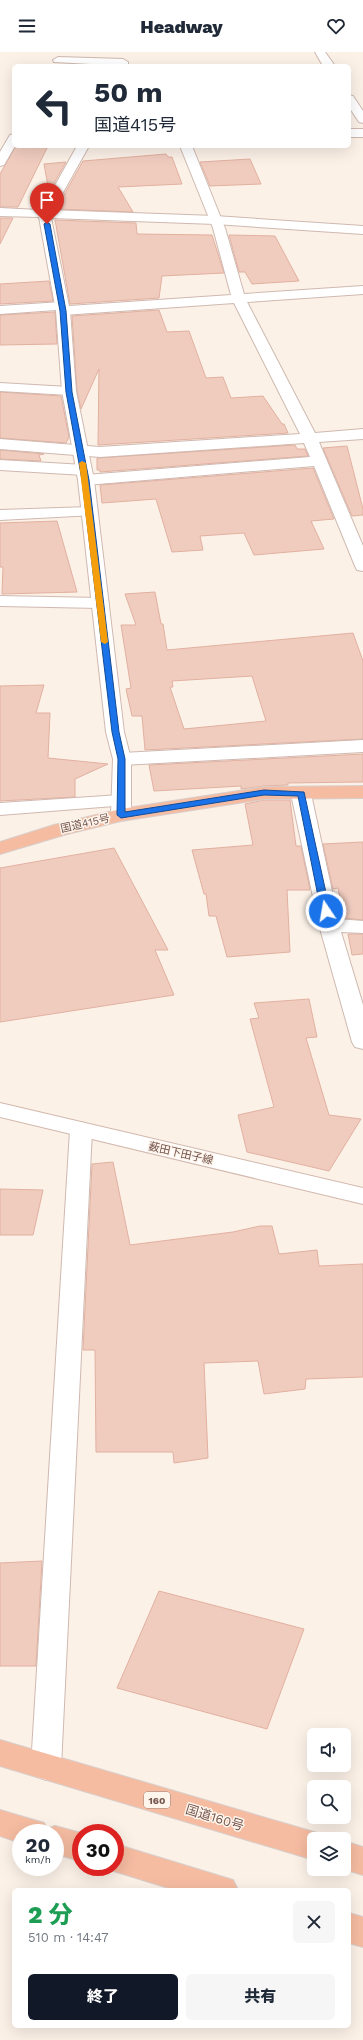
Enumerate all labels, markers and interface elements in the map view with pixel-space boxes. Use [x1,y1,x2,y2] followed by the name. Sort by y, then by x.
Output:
[16,15,38,37] icon: menu
[325,15,347,37] icon: heart
[140,16,223,37] text: Headway
[94,76,163,109] text: 50 m
[28,80,80,132] icon: left
[94,114,176,135] text: 国道415号
[30,183,64,224] pin
[36,189,58,211] icon: arrive
[59,812,111,835] street label: 国道415号
[305,890,347,932] position arrow
[147,1140,215,1167] street label: 薮田下田子線
[307,1728,351,1876] map controls
[307,1728,351,1772] button: sound
[307,1780,351,1824] button: search
[144,1792,170,1808] road number: 160
[184,1802,246,1833] street label: 国道160号
[72,1824,124,1876] speed limit sign: 30
[307,1832,351,1876] button: layers
[26,1833,50,1857] text: 20
[25,1854,51,1865] text: km/h
[28,1901,73,1929] text: 2 分
[293,1901,335,1943] button: close
[28,1930,109,1945] text: 510 m · 14:47
[28,1974,178,2020] button: 終了
[186,1974,335,2020] button: 共有

